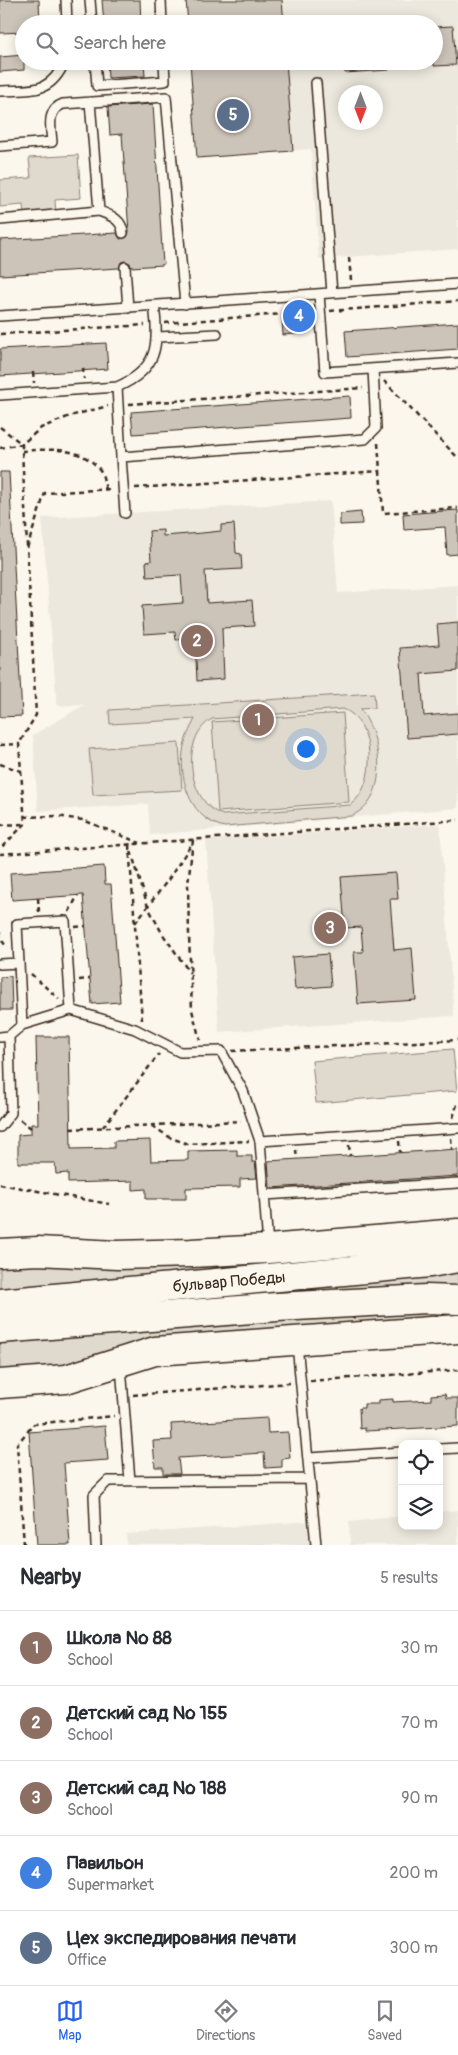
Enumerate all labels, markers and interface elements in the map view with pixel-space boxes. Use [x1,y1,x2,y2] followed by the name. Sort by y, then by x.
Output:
[15,15,443,70] search box
[33,29,61,57] icon: search
[73,31,166,55] text: Search here
[338,85,383,130] north arrow
[217,96,249,134] pin: 5
[283,297,315,335] pin: 4
[181,622,213,660] pin: 2
[242,701,274,739] pin: 1
[293,736,319,762] your location
[314,909,346,947] pin: 3
[172,1267,286,1297] street label: бульвар Победы
[398,1440,443,1530] map controls
[398,1440,443,1485] button: locate
[398,1485,443,1530] button: layers
[20,1564,81,1591] text: Nearby
[380,1568,438,1588] text: 5 results
[67,1626,172,1650] text: Школа № 88
[33,1638,39,1658] text: 1
[400,1638,438,1658] text: 30 m
[67,1650,113,1670] text: School
[67,1701,228,1725] text: Детский сад № 155
[32,1713,40,1733] text: 2
[401,1713,438,1733] text: 70 m
[67,1725,113,1745] text: School
[67,1776,226,1800] text: Детский сад № 188
[32,1788,40,1808] text: 3
[401,1788,438,1808] text: 90 m
[67,1800,113,1820] text: School
[67,1851,143,1875] text: Павильон
[31,1863,41,1883] text: 4
[390,1863,438,1883] text: 200 m
[67,1875,154,1895] text: Supermarket
[67,1926,296,1950] text: Цех экспедирования печати
[32,1938,40,1958] text: 5
[390,1938,438,1958] text: 300 m
[67,1950,107,1970] text: Office
[56,1997,84,2044] tab: Map
[196,1997,255,2044] tab: Directions
[367,1997,402,2044] tab: Saved

